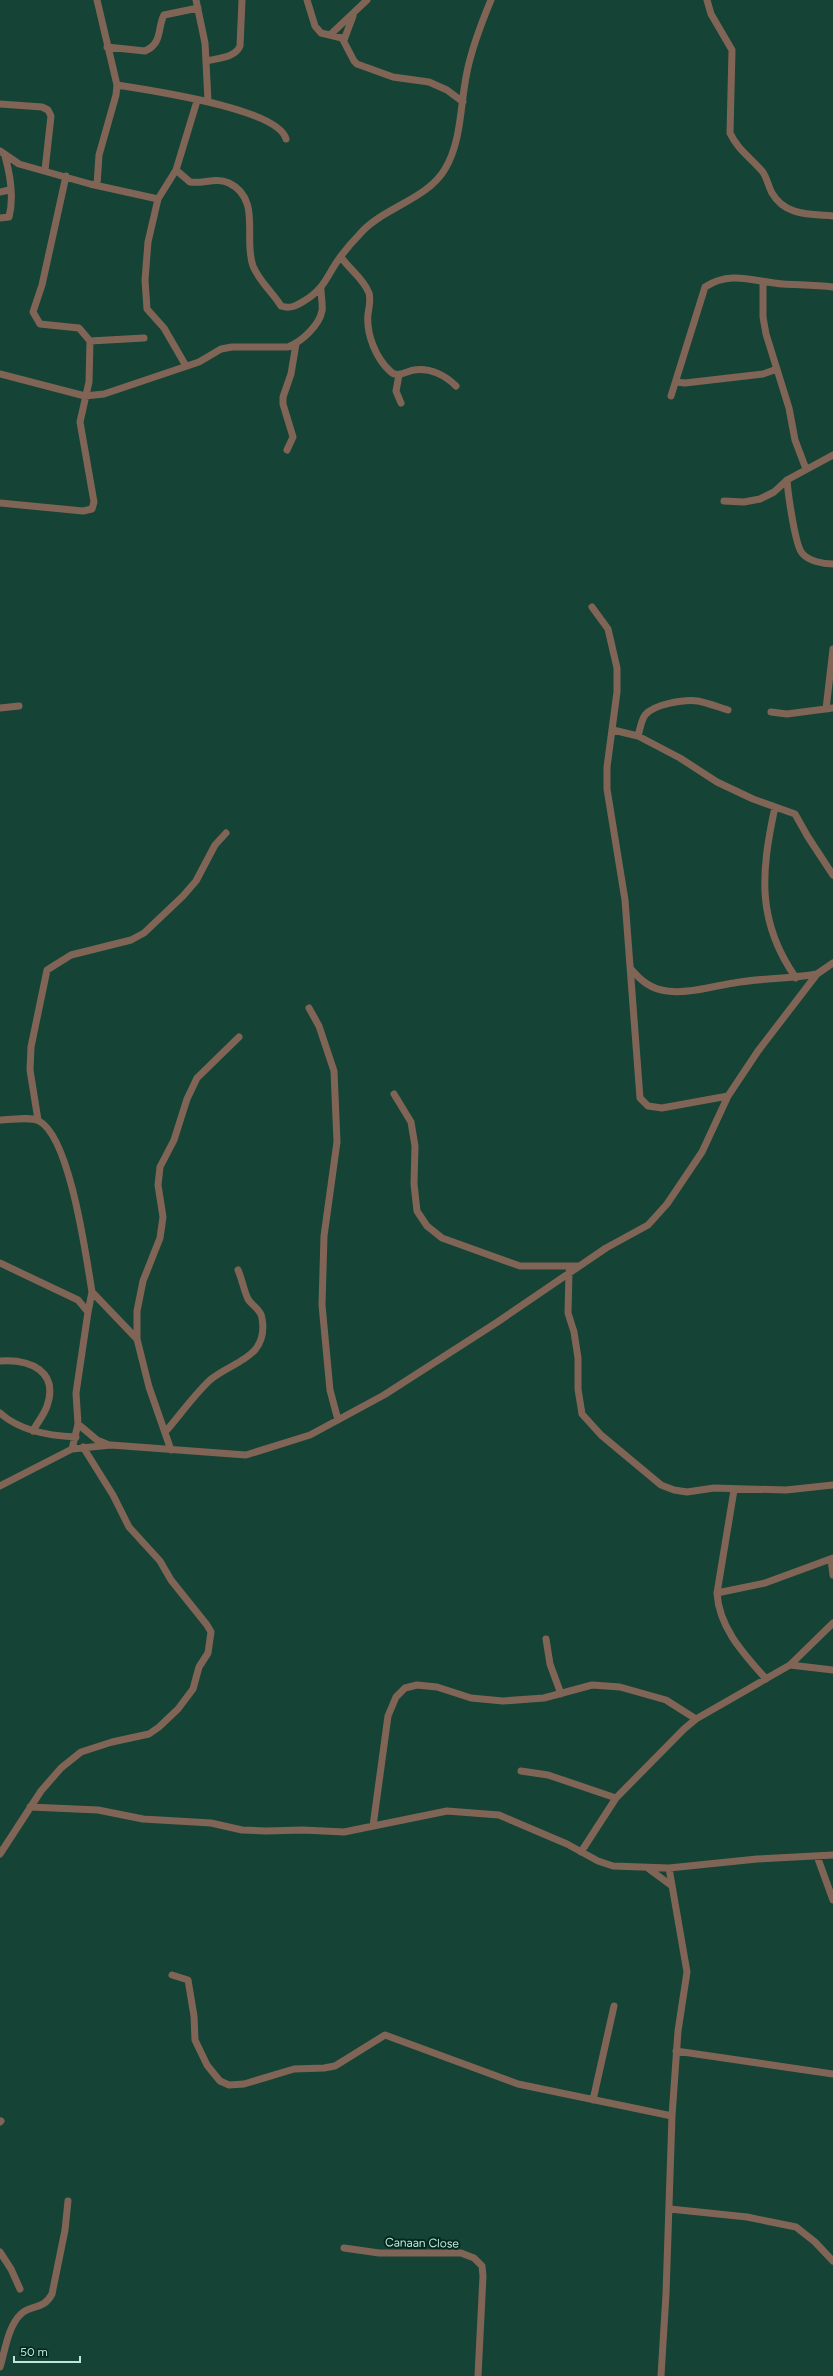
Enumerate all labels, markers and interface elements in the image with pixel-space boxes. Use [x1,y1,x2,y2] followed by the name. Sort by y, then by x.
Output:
[385,2235,459,2251] street label: Canaan Close
[14,2338,80,2364] scale bar
[20,2345,48,2359] text: 50 m

